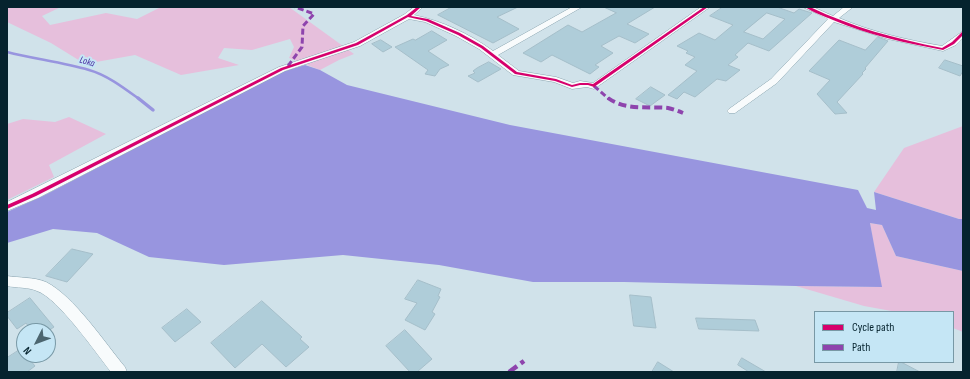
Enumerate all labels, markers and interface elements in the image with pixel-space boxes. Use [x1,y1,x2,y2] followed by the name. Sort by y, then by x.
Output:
[78,54,96,70] water label: Loka
[814,311,954,363] legend
[852,320,894,335] text: Cycle path
[16,323,56,363] north arrow
[852,340,870,355] text: Path
[21,344,34,357] text: N

